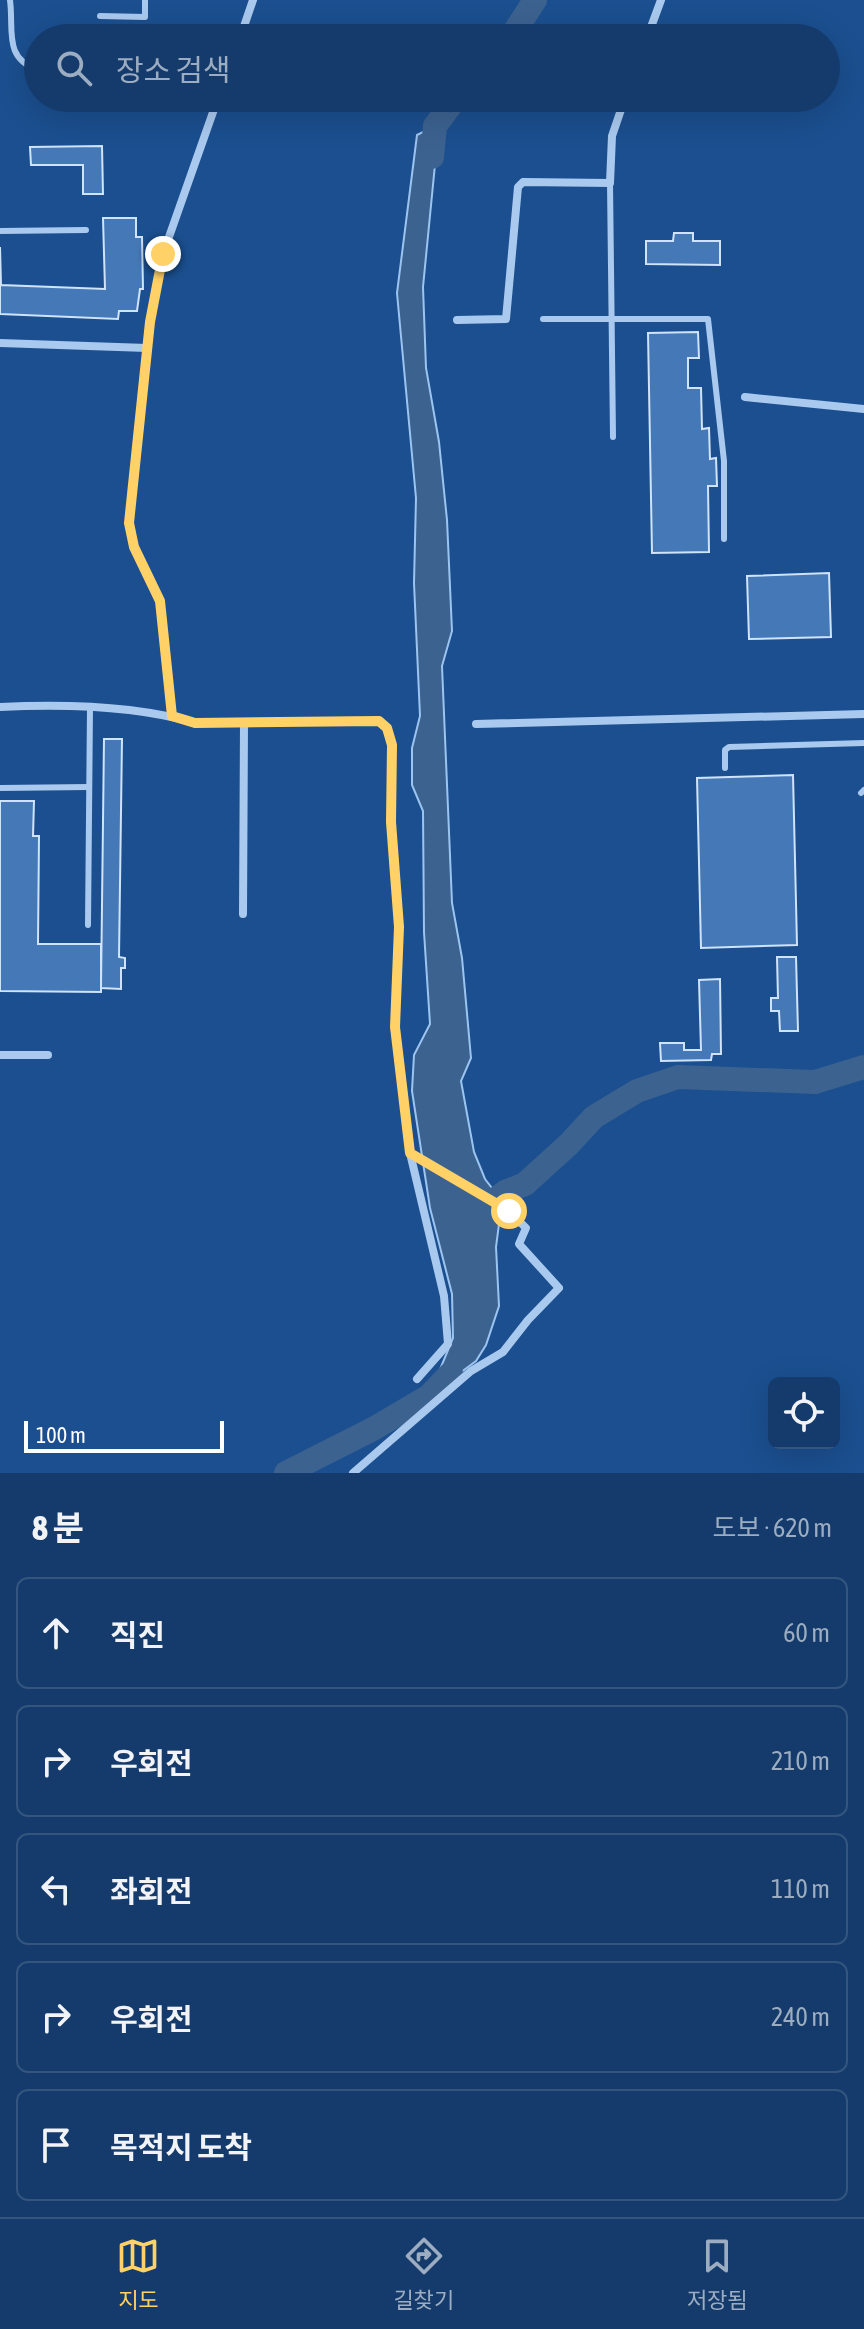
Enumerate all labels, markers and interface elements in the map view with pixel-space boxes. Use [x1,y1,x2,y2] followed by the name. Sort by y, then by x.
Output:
[24,24,840,112] search box
[52,46,96,90] icon: search
[116,53,231,87] text: 장소 검색
[145,236,181,272] route end
[491,1193,527,1229] route start
[768,1377,840,1449] map controls
[768,1377,840,1449] button: locate
[24,1417,224,1453] scale bar
[36,1422,86,1448] text: 100 m
[32,1508,84,1547] text: 8 분
[713,1513,832,1543] text: 도보 · 620 m
[34,1611,78,1655] icon: ahead
[110,1618,165,1652] text: 직진
[783,1618,830,1648] text: 60 m
[34,1739,78,1783] icon: right
[110,1746,193,1780] text: 우회전
[771,1746,830,1776] text: 210 m
[34,1867,78,1911] icon: left
[110,1874,193,1908] text: 좌회전
[771,1874,830,1904] text: 110 m
[34,1995,78,2039] icon: right
[110,2002,193,2036] text: 우회전
[771,2002,830,2032] text: 240 m
[34,2123,78,2167] icon: arrive
[110,2130,252,2164] text: 목적지 도착
[116,2234,160,2314] tab: 지도
[393,2234,454,2314] tab: 길찾기
[687,2234,748,2314] tab: 저장됨

